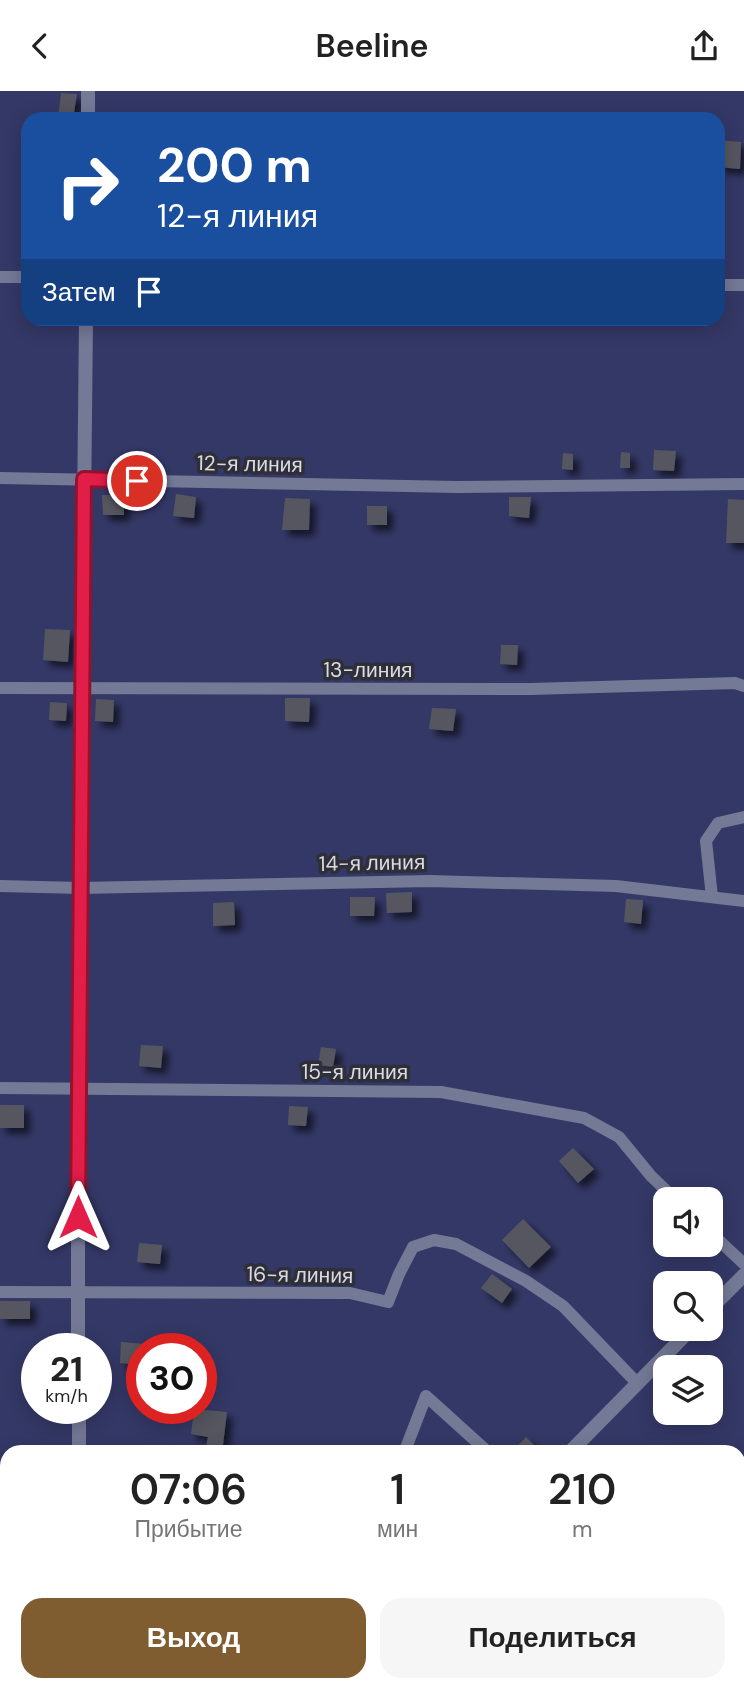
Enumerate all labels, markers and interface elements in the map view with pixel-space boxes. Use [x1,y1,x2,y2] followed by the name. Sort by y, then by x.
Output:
[316,25,428,67] text: Beeline
[21,27,59,65] icon: back
[685,27,723,65] icon: share
[157,133,312,197] text: 200 m
[42,140,133,231] icon: right
[157,195,318,237] text: 12-я линия
[130,273,168,311] icon: arrive
[42,275,116,309] text: Затем
[197,449,303,479] street label: 12-я линия
[107,451,167,511] pin
[118,462,156,500] icon: arrive
[323,656,413,684] street label: 13-линия
[319,848,425,878] street label: 14-я линия
[302,1058,408,1086] street label: 15-я линия
[41,1180,115,1254] position arrow
[653,1187,723,1425] map controls
[653,1187,723,1257] button: sound
[246,1260,354,1290] street label: 16-я линия
[653,1271,723,1341] button: search
[126,1333,217,1424] speed limit sign: 30
[50,1346,83,1392] text: 21
[653,1355,723,1425] button: layers
[45,1384,88,1408] text: km/h
[130,1462,247,1517] text: 07:06
[390,1462,405,1517] text: 1
[548,1462,616,1517] text: 210
[134,1514,243,1544] text: Прибытие
[377,1514,418,1544] text: мин
[572,1514,592,1544] text: m
[21,1598,366,1678] button: Выход
[380,1598,725,1678] button: Поделиться

